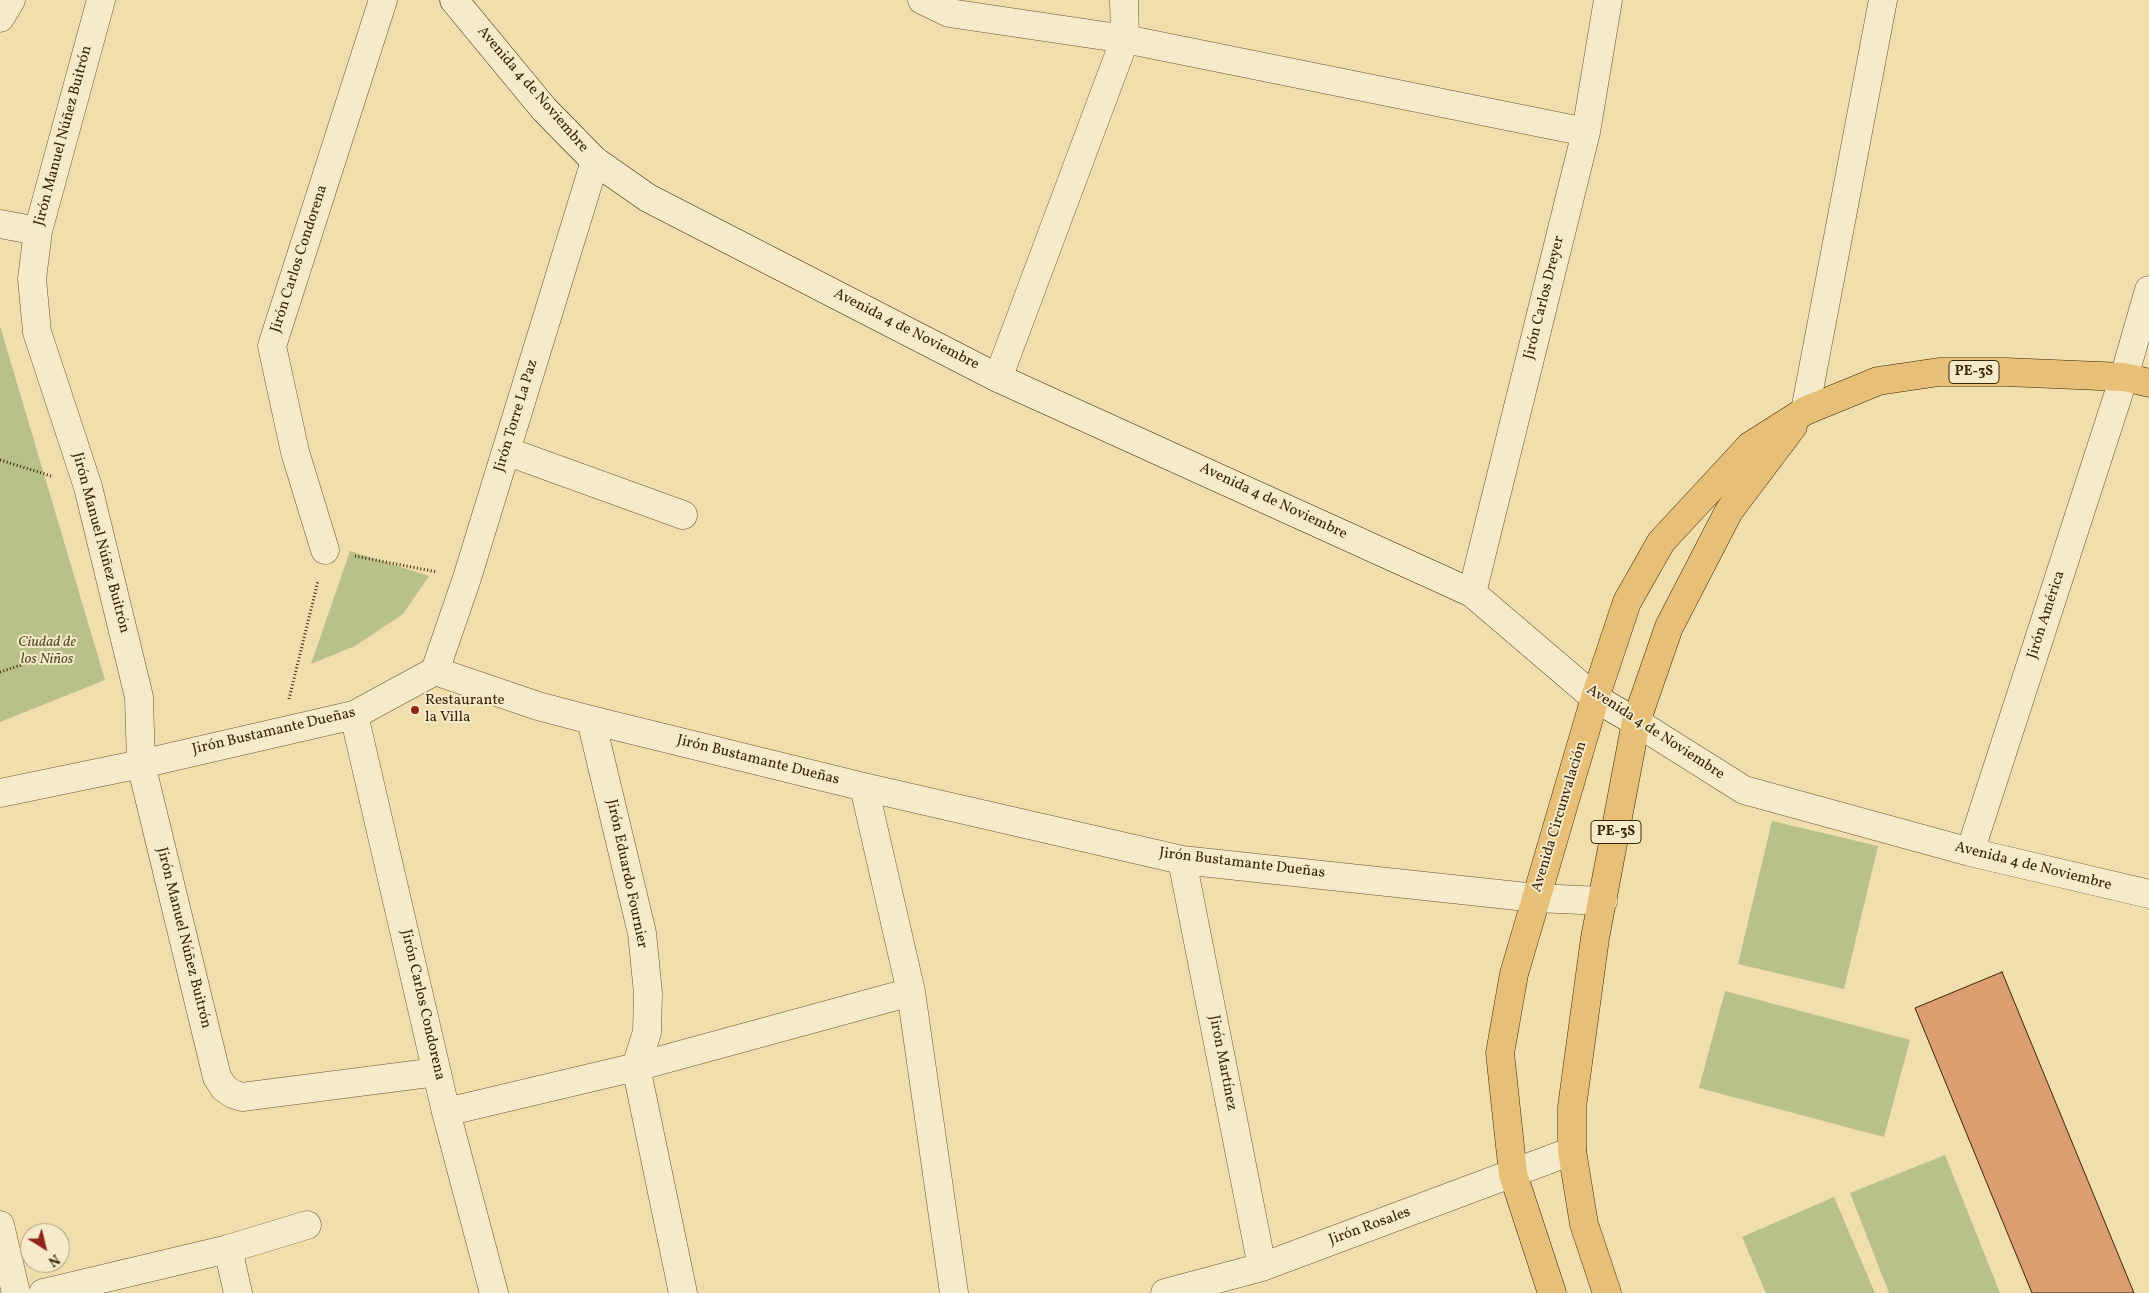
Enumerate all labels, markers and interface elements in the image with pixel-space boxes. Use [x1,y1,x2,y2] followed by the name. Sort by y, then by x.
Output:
[472,23,592,157] street label: Avenida 4 de Noviembre
[31,44,97,228] street label: Jirón Manuel Núñez Buitrón
[268,183,332,335] street label: Jirón Carlos Condorena
[1521,234,1569,362] street label: Jirón Carlos Dreyer
[830,285,982,375] street label: Avenida 4 de Noviembre
[491,358,543,474] street label: Jirón Torre La Paz
[1949,361,1999,384] road number: PE-3S
[67,451,133,635] street label: Jirón Manuel Núñez Buitrón
[1196,460,1350,544] street label: Avenida 4 de Noviembre
[2024,569,2070,661] street label: Jirón América
[18,634,76,669] park label: Ciudad de los Niños
[1583,682,1727,784] street label: Avenida 4 de Noviembre
[425,692,505,727] place label: Restaurante la Villa
[191,704,357,760] street label: Jirón Bustamante Dueñas
[409,704,421,716] marker: Restaurante la Villa
[675,732,841,790] street label: Jirón Bustamante Dueñas
[1529,740,1591,894] street label: Avenida Circunvalación
[601,798,651,950] street label: Jirón Eduardo Fournier
[1591,820,1641,844] road number: PE-3S
[1953,839,2113,895] street label: Avenida 4 de Noviembre
[1158,845,1326,883] street label: Jirón Bustamante Dueñas
[152,846,214,1030] street label: Jirón Manuel Núñez Buitrón
[396,928,448,1082] street label: Jirón Carlos Condorena
[1204,1014,1240,1112] street label: Jirón Martínez
[1327,1204,1413,1250] street label: Jirón Rosales
[20,1223,70,1273] north arrow
[44,1249,63,1270] text: N

